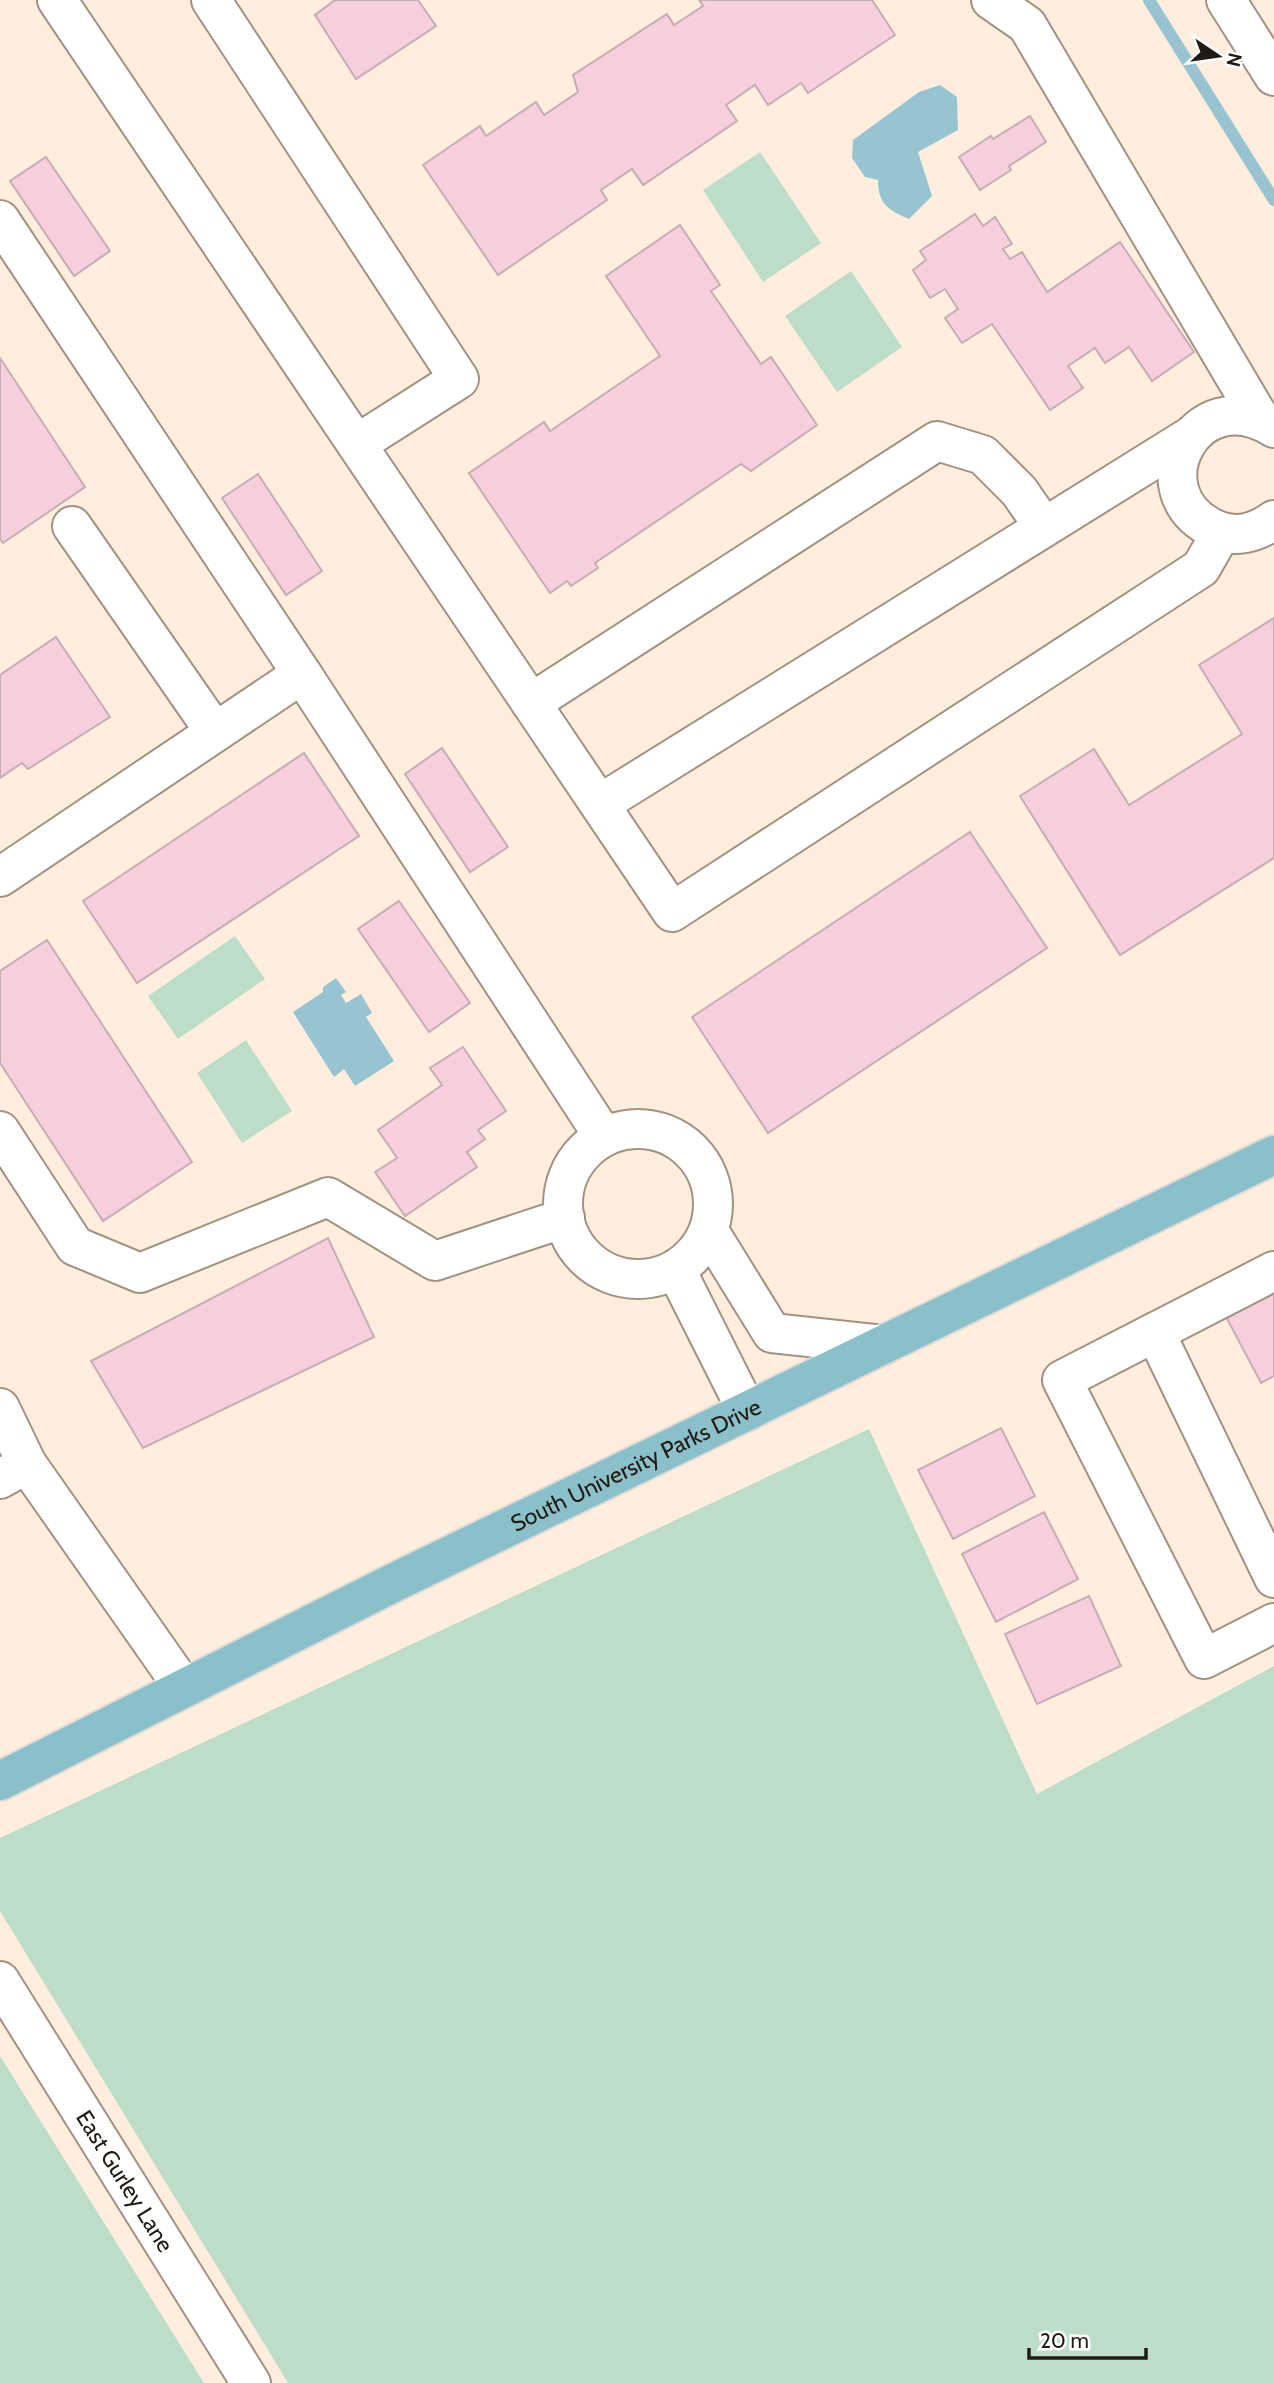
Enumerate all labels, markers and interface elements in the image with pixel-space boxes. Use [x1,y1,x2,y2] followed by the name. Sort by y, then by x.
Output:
[1183,21,1253,91] north arrow
[1221,51,1247,69] text: N
[506,1392,766,1538] street label: South University Parks Drive
[70,2105,180,2257] street label: East Gurley Lane
[1029,2316,1146,2360] scale bar
[1040,2328,1089,2353] text: 20 m

